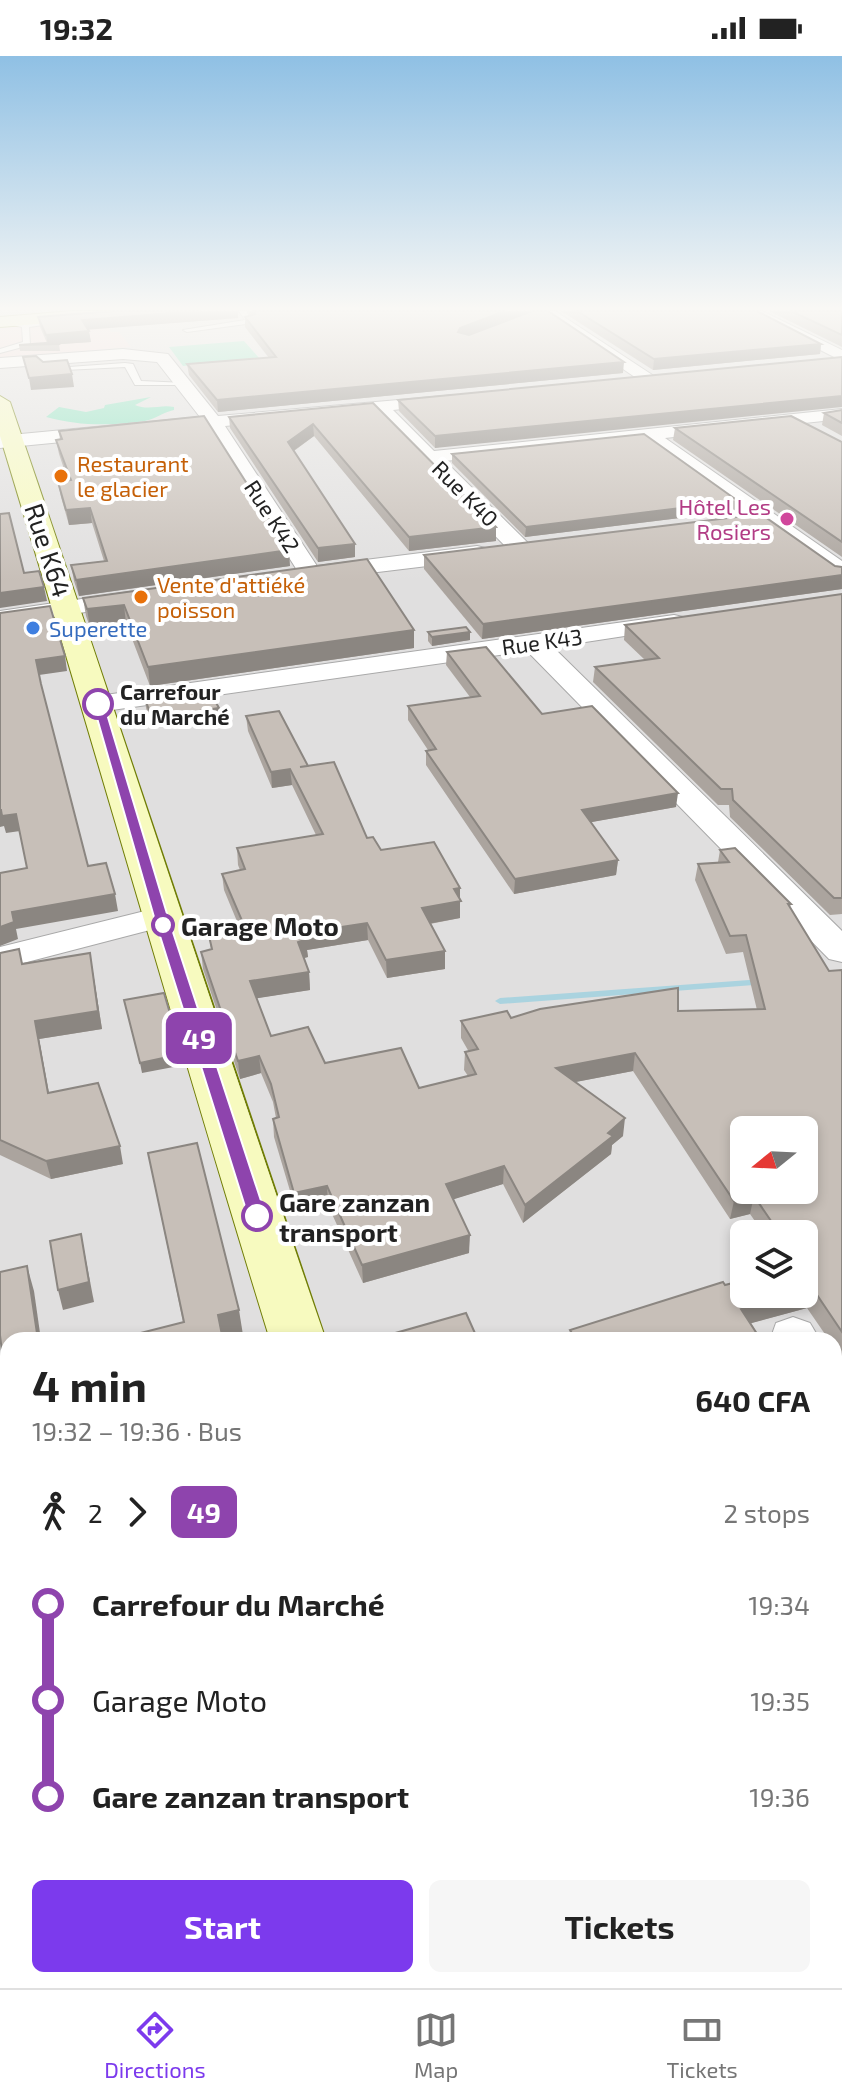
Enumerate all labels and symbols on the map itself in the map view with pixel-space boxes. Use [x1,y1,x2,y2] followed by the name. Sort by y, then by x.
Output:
[77,450,189,501] place label: Restaurant le glacier
[428,455,504,531] street label: Rue K40
[52,467,70,485] marker: Restaurant le glacier
[240,475,306,557] street label: Rue K42
[678,493,771,544] place label: Hôtel Les Rosiers
[19,499,79,601] street label: Rue K64
[778,510,796,528] marker: Hôtel Les Rosiers
[157,571,305,622] place label: Vente d'attiéké poisson
[132,588,150,606] marker: Vente d'attiéké poisson
[49,615,147,641] place label: Superette
[24,619,42,637] marker: Superette
[500,622,584,660] street label: Rue K43
[120,678,230,729] place label: Carrefour du Marché
[83,689,113,719] marker: Carrefour du Marché
[181,910,339,941] place label: Garage Moto
[152,914,174,936] marker: Garage Moto
[163,1012,235,1064] line badge: 49
[730,1116,818,1204] north arrow
[279,1186,430,1247] place label: Gare zanzan transport
[242,1201,272,1231] marker: Gare zanzan transport

